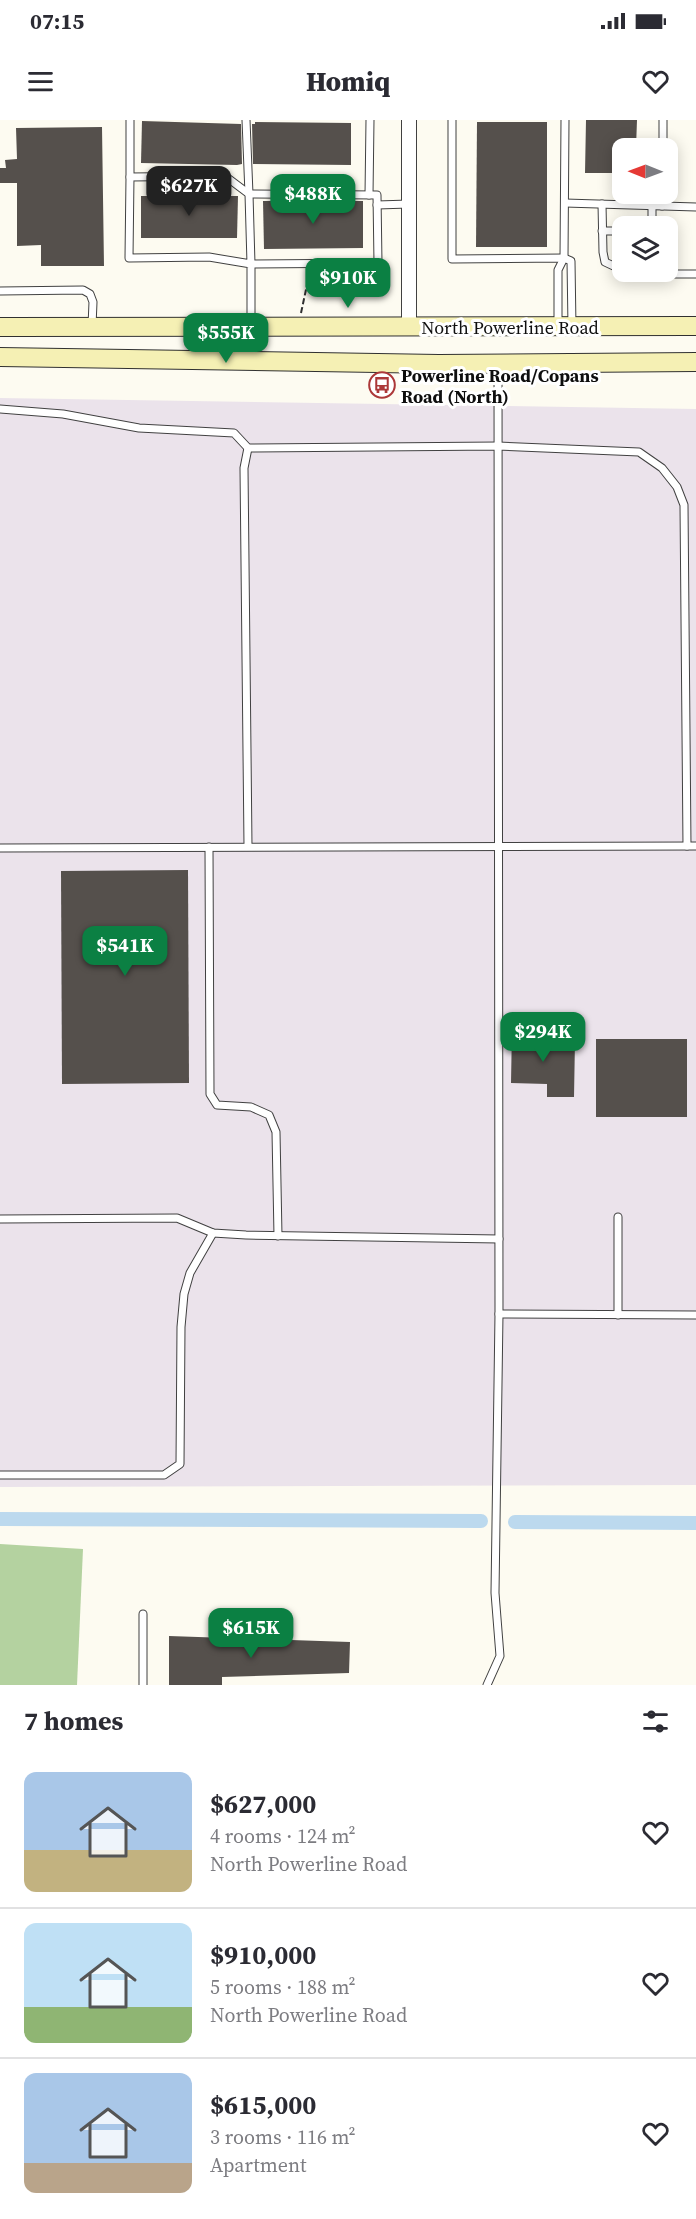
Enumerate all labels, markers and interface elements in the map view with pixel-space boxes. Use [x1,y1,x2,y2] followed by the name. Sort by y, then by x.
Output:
[30,6,84,36] text: 07:15
[306,63,390,100] text: Homiq
[24,65,57,98] icon: menu
[639,65,672,98] icon: heart
[612,138,678,204] north arrow
[612,138,678,282] map controls
[147,166,231,217] pin: $627K
[160,171,218,199] text: $627K
[271,174,355,225] pin: $488K
[284,179,342,207] text: $488K
[612,216,678,282] button: layers
[306,258,390,309] pin: $910K
[319,263,377,291] text: $910K
[184,313,268,364] pin: $555K
[421,315,599,340] street label: North Powerline Road
[197,318,255,346] text: $555K
[401,363,599,409] place label: Powerline Road/Copans Road (North)
[367,370,397,400] bus stop icon: Powerline Road/Copans Road (North)
[83,926,167,977] pin: $541K
[96,931,154,959] text: $541K
[501,1012,585,1063] pin: $294K
[514,1017,572,1045] text: $294K
[209,1608,293,1659] pin: $615K
[222,1613,280,1641] text: $615K
[24,1703,123,1739] text: 7 homes
[639,1705,672,1738] icon: filters
[210,1786,316,1822] text: $627,000
[72,1796,144,1868] icon: home
[639,1816,672,1849] icon: heart
[210,1822,356,1850] text: 4 rooms · 124 m²
[210,1850,407,1878] text: North Powerline Road
[210,1937,316,1973] text: $910,000
[72,1947,144,2019] icon: home
[639,1967,672,2000] icon: heart
[210,1973,356,2001] text: 5 rooms · 188 m²
[210,2001,407,2029] text: North Powerline Road
[210,2087,316,2123] text: $615,000
[72,2097,144,2169] icon: home
[639,2117,672,2150] icon: heart
[210,2123,356,2151] text: 3 rooms · 116 m²
[210,2151,307,2179] text: Apartment

